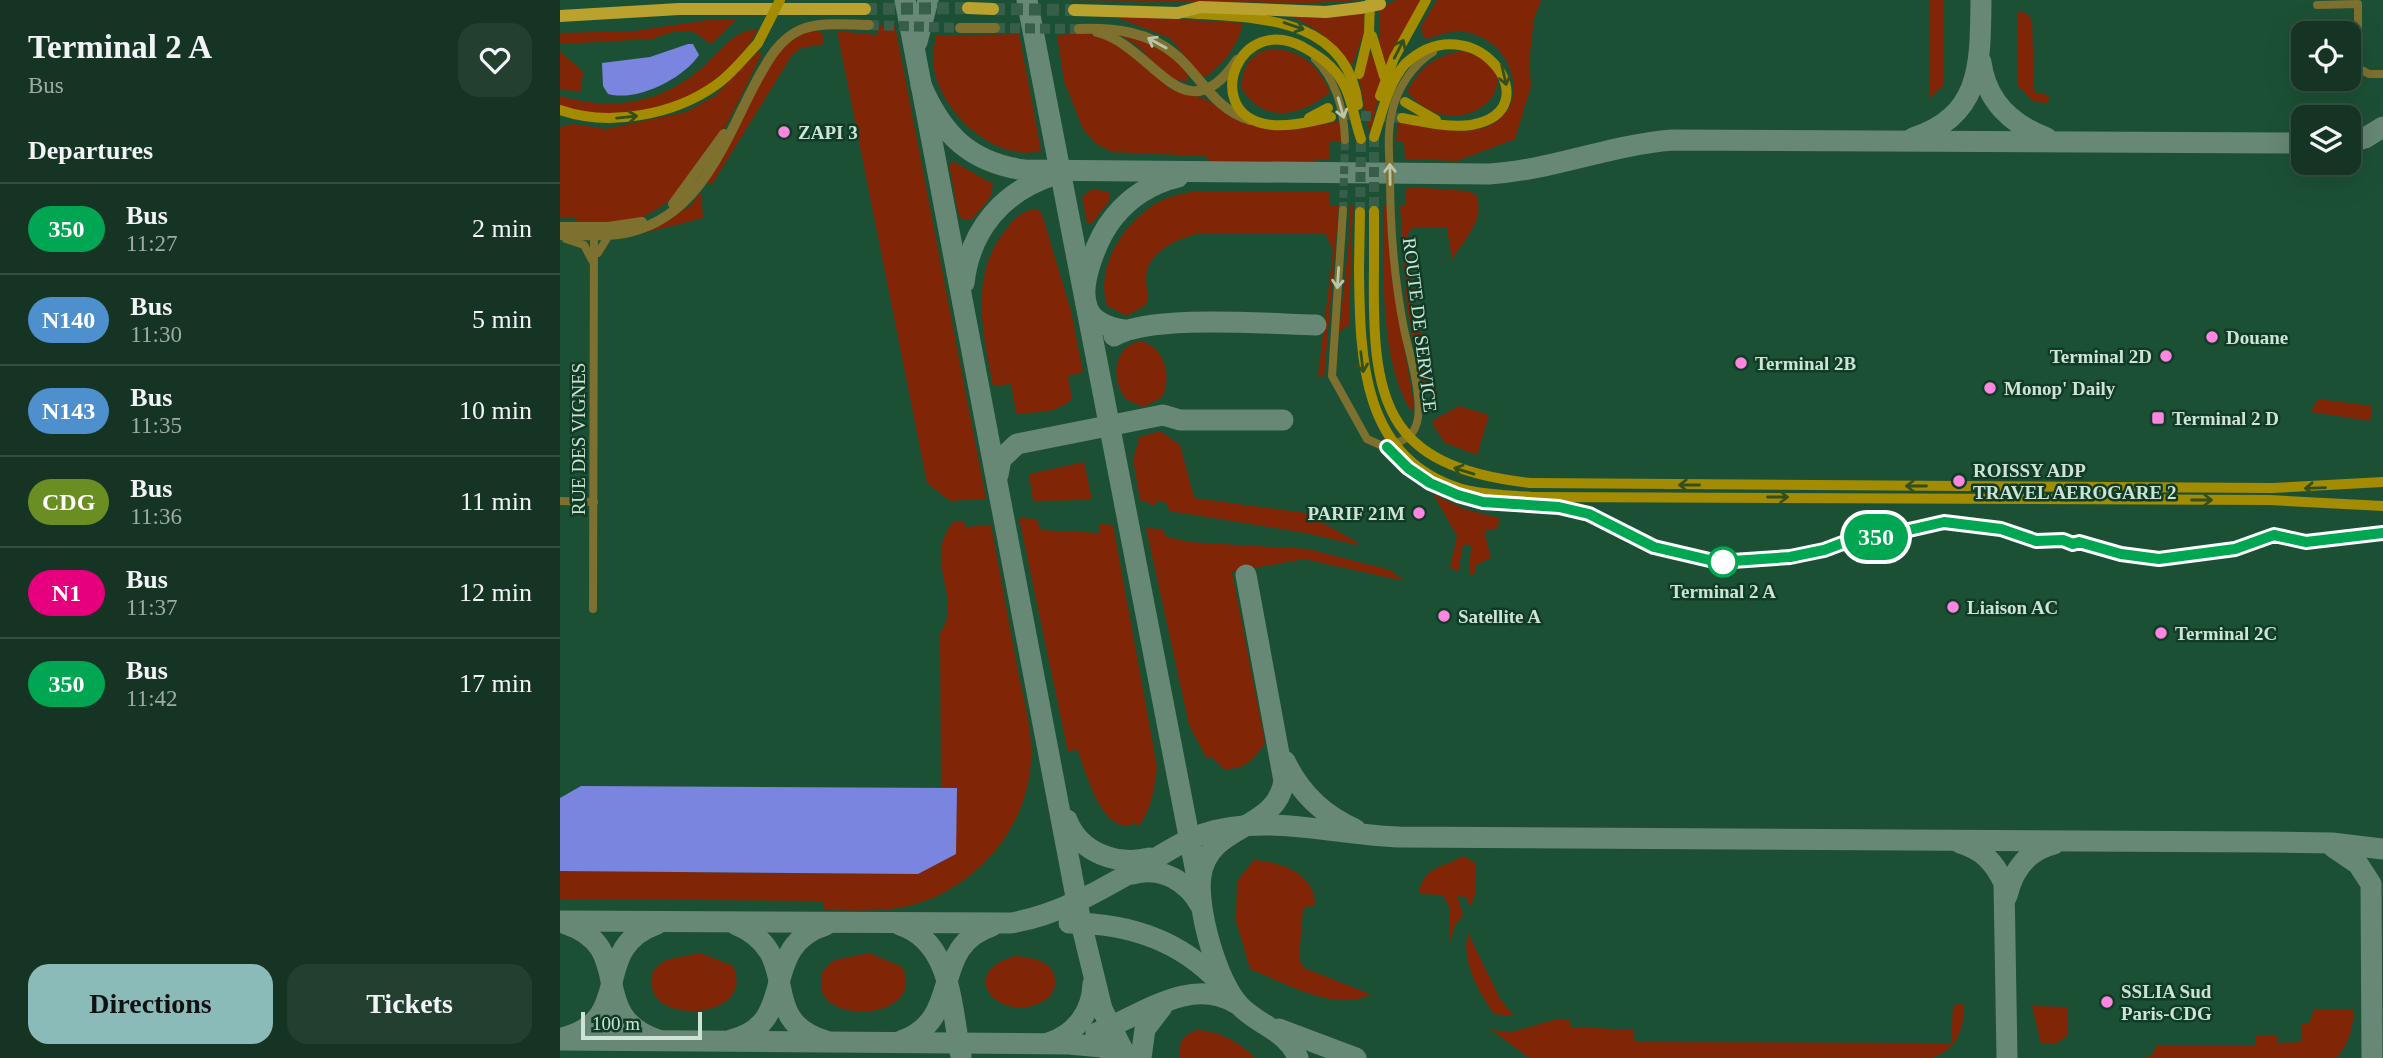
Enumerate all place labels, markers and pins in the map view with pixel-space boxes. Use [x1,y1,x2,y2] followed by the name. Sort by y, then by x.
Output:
[798,122,858,143] place label: ZAPI 3
[776,124,792,140] marker: ZAPI 3
[2226,327,2288,348] place label: Douane
[2204,329,2220,345] marker: Douane
[2050,346,2152,367] place label: Terminal 2D
[2158,348,2174,364] marker: Terminal 2D
[1755,353,1856,374] place label: Terminal 2B
[1733,355,1749,371] marker: Terminal 2B
[2004,378,2116,399] place label: Monop' Daily
[1982,380,1998,396] marker: Monop' Daily
[2172,408,2279,429] place label: Terminal 2 D
[2150,410,2166,426] marker: Terminal 2 D
[1973,460,2176,503] place label: ROISSY ADP TRAVEL AEROGARE 2
[1951,473,1967,489] marker: ROISSY ADP TRAVEL AEROGARE 2
[1307,503,1405,524] place label: PARIF 21M
[1411,505,1427,521] marker: PARIF 21M
[1708,547,1738,577] marker: Terminal 2 A
[1670,581,1776,602] place label: Terminal 2 A
[1967,597,2058,618] place label: Liaison AC
[1945,599,1961,615] marker: Liaison AC
[1458,606,1541,627] place label: Satellite A
[1436,608,1452,624] marker: Satellite A
[2175,623,2277,644] place label: Terminal 2C
[2153,625,2169,641] marker: Terminal 2C
[2121,981,2212,1024] place label: SSLIA Sud Paris-CDG
[2099,994,2115,1010] marker: SSLIA Sud Paris-CDG

